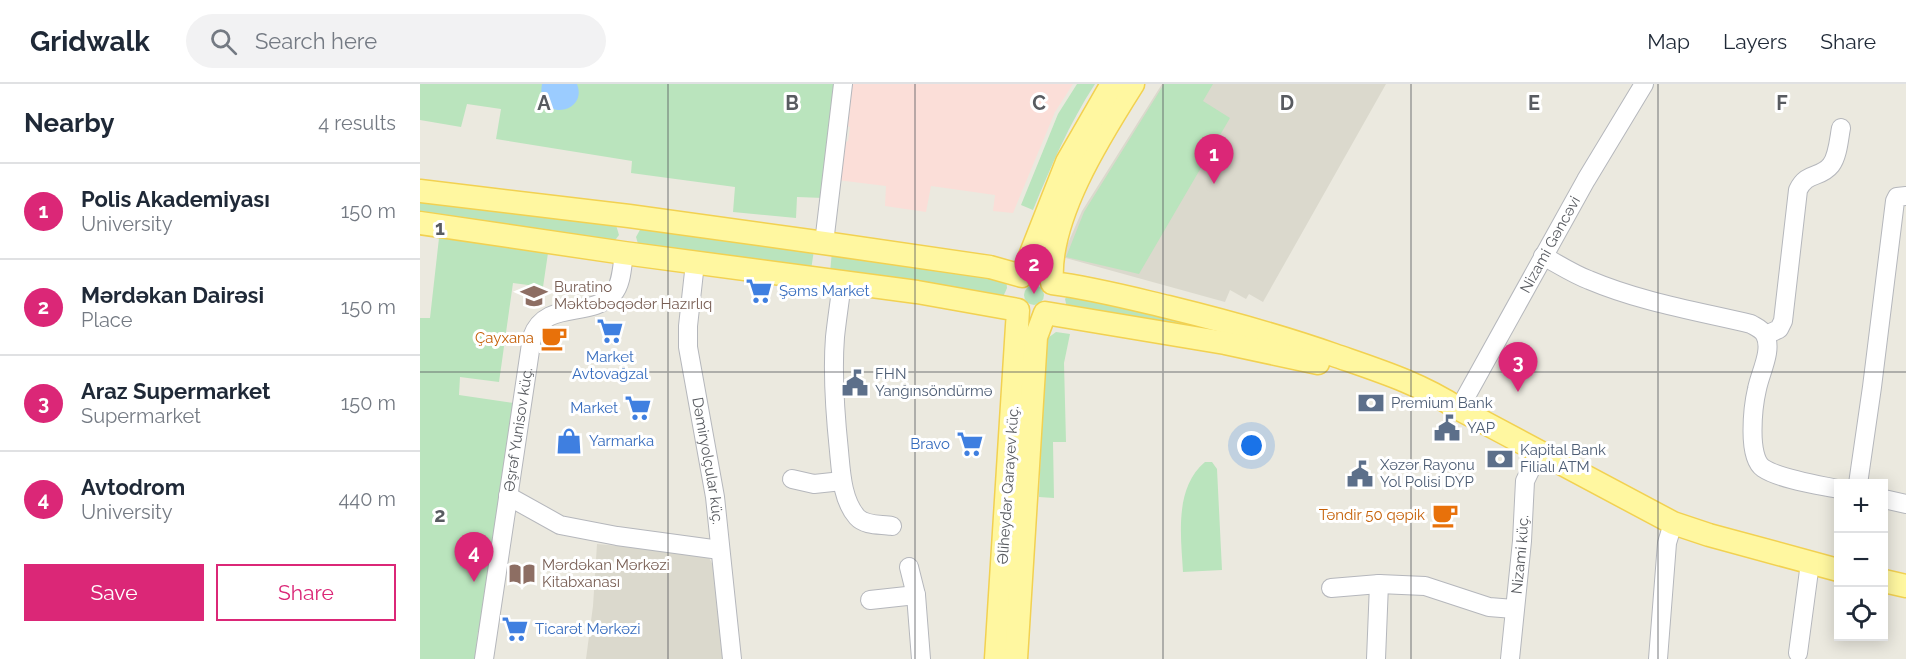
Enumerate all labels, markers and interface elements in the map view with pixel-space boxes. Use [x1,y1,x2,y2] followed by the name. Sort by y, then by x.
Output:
[186,14,606,68] search box
[30,25,150,58] text: Gridwalk
[207,25,240,58] icon: search
[255,28,377,54] text: Search here
[1647,29,1690,54] text: Map
[1723,29,1787,54] text: Layers
[1820,29,1876,54] text: Share
[537,91,551,115] text: A
[785,91,799,115] text: B
[1032,91,1046,115] text: C
[1280,91,1294,115] text: D
[1528,91,1540,115] text: E
[1776,91,1788,115] text: F
[24,108,114,138] text: Nearby
[318,111,396,135] text: 4 results
[1194,135,1234,184] pin: 1
[81,186,270,212] text: Polis Akademiyası
[1516,193,1584,296] street label: Nizami Gəncəvi
[39,199,48,223] text: 1
[341,199,396,223] text: 150 m
[81,212,173,236] text: University
[435,216,445,240] text: 1
[1014,244,1054,294] pin: 2
[744,276,774,306] supermarket icon: Şəms Market
[554,278,712,313] place label: Buratino Məktəbəqədər Hazırlıq
[519,281,549,311] school or university icon: Buratino Məktəbəqədər Hazırlıq
[81,282,264,308] text: Mərdəkan Dairəsi
[779,282,870,300] place label: Şəms Market
[38,295,49,319] text: 2
[341,295,396,319] text: 150 m
[81,308,132,332] text: Place
[595,316,625,346] supermarket icon: Market Avtovağzal
[539,323,569,353] cafe icon: Çayxana
[475,329,534,347] place label: Çayxana
[1498,342,1538,392] pin: 3
[572,348,649,383] place label: Market Avtovağzal
[875,365,993,400] place label: FHN Yanğınsöndürmə
[500,366,536,493] street label: Əşrəf Yunisov küç.
[840,368,870,398] public building icon: FHN Yanğınsöndürmə
[81,378,270,404] text: Araz Supermarket
[1356,388,1386,418] bank icon: Premium Bank
[38,391,49,415] text: 3
[341,391,396,415] text: 150 m
[623,393,653,423] supermarket icon: Market
[1391,394,1493,412] place label: Premium Bank
[688,396,727,525] street label: Dəmiryolçular küç.
[570,399,618,417] place label: Market
[81,404,201,428] text: Supermarket
[993,405,1023,565] street label: Əliheydər Qarayev küç.
[1432,413,1462,443] public building icon: YAP
[1467,419,1495,437] place label: YAP
[554,426,584,456] shop icon: Yarmarka
[955,429,985,459] supermarket icon: Bravo
[1237,431,1266,460] your location
[589,432,654,450] place label: Yarmarka
[910,435,950,453] place label: Bravo
[1520,441,1606,476] place label: Kapital Bank Filialı ATM
[1485,444,1515,474] bank icon: Kapital Bank Filialı ATM
[1380,456,1475,491] place label: Xəzər Rayonu Yol Polisi DYP
[1345,459,1375,489] public building icon: Xəzər Rayonu Yol Polisi DYP
[81,474,185,500] text: Avtodrom
[1834,479,1888,641] map controls
[1834,479,1888,533] button: +
[38,487,49,511] text: 4
[338,487,396,511] text: 440 m
[81,500,173,524] text: University
[1430,500,1460,530] cafe icon: Təndir 50 qəpik
[434,503,446,527] text: 2
[1319,506,1425,524] place label: Təndir 50 qəpik
[1508,515,1532,595] street label: Nizami küç.
[454,532,494,582] pin: 4
[1834,533,1888,587] button: −
[542,556,670,591] place label: Mərdəkan Mərkəzi Kitabxanası
[507,559,537,589] library icon: Mərdəkan Mərkəzi Kitabxanası
[24,564,204,621] button: Save
[216,564,396,621] button: Share
[1834,587,1888,641] button: locate
[500,614,530,644] supermarket icon: Ticarət Mərkəzi
[535,620,641,638] place label: Ticarət Mərkəzi

